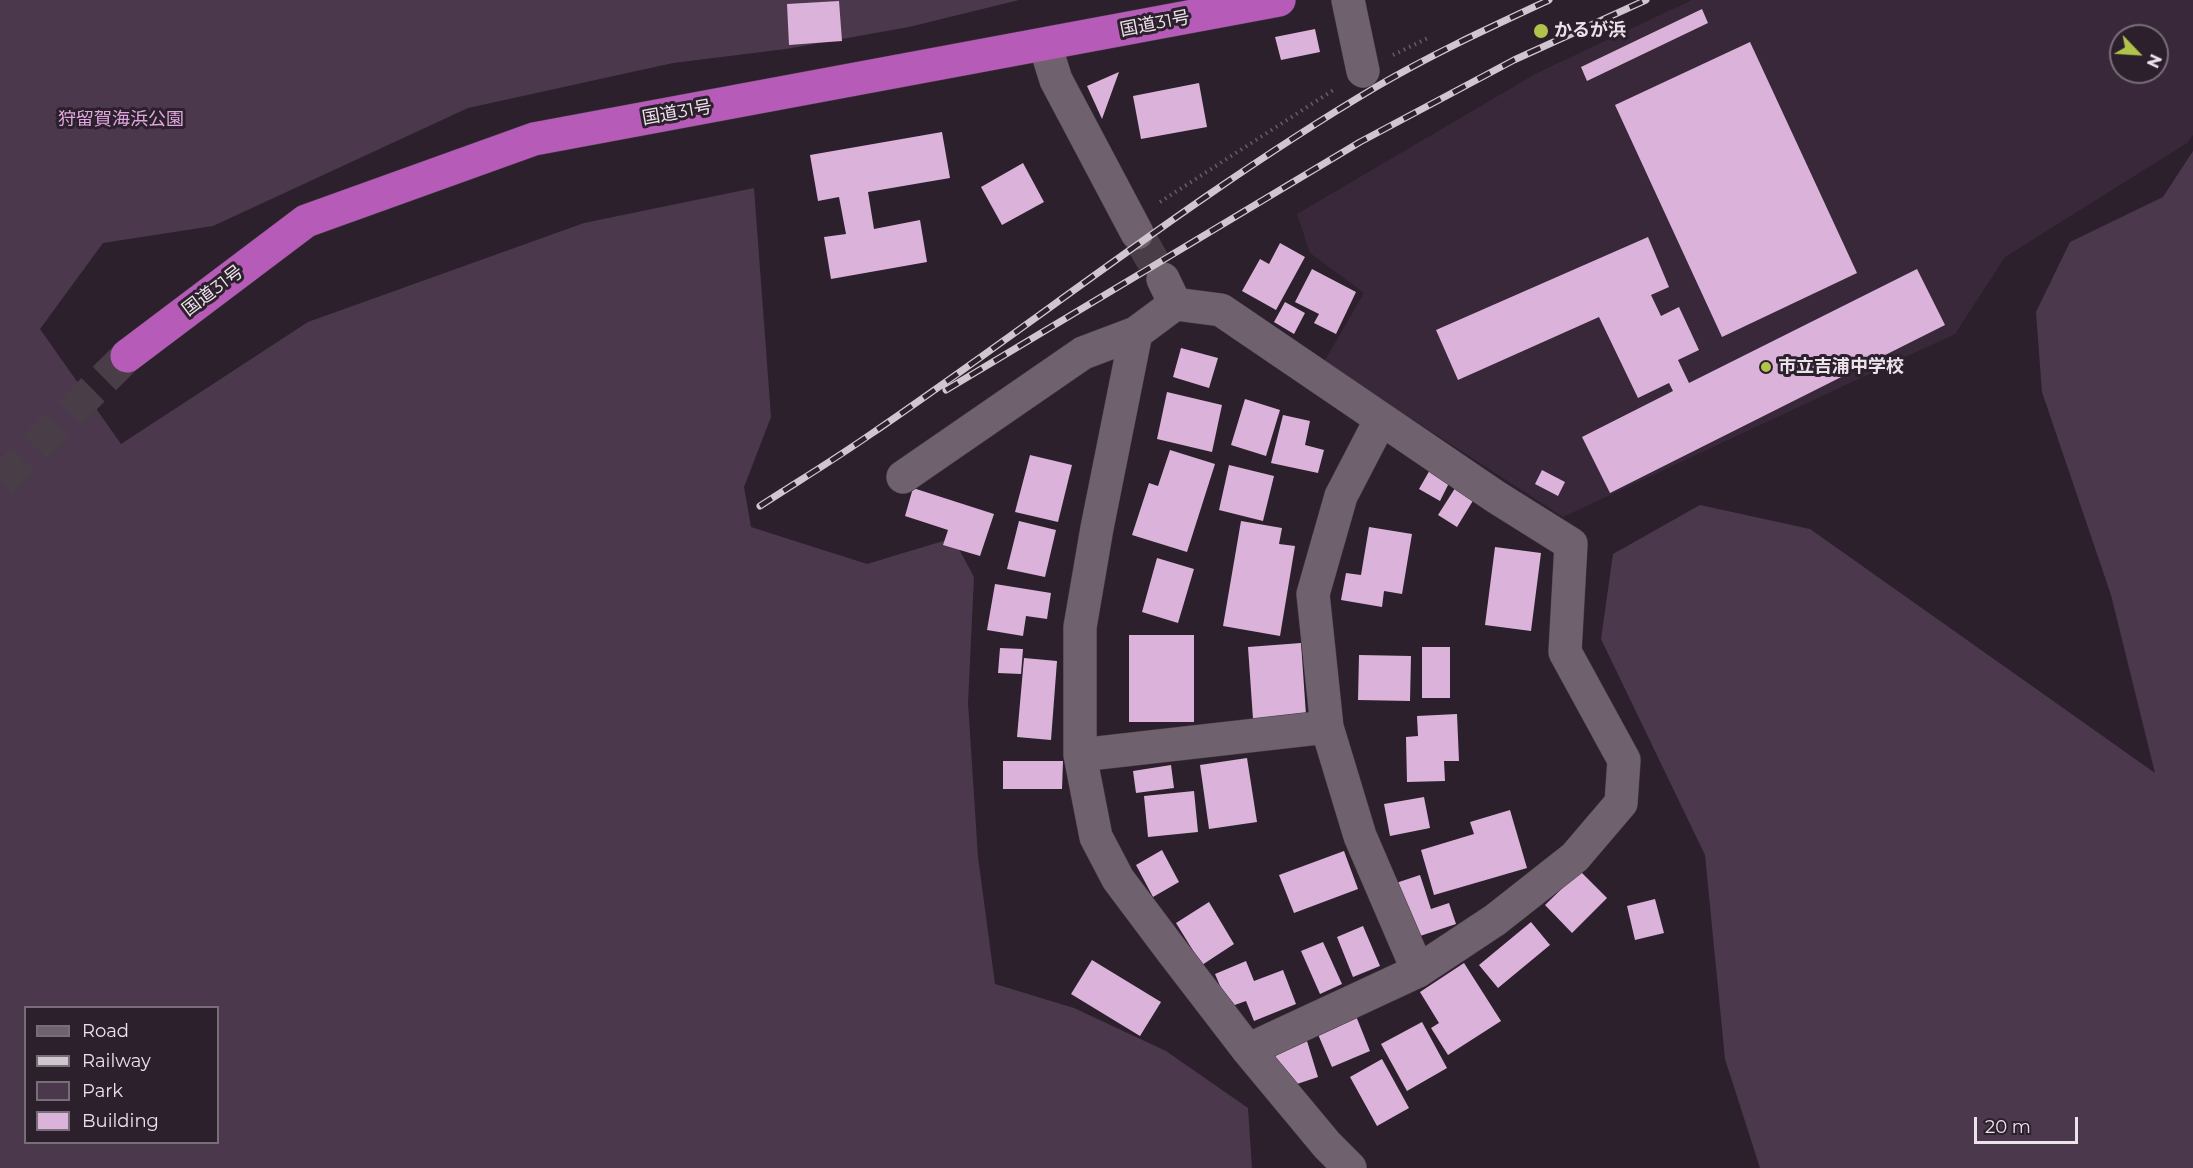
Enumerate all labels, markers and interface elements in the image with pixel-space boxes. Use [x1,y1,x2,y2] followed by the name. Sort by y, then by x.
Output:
[1118,7,1192,41] street label: 国道31号
[1554,20,1626,42] place label: かるが浜
[1532,22,1550,40] marker: かるが浜
[2109,24,2169,84] north arrow
[2143,51,2165,71] text: N
[640,96,714,130] street label: 国道31号
[58,109,184,131] park label: 狩留賀海浜公園
[178,261,248,321] street label: 国道31号
[1778,356,1904,378] place label: 市立吉浦中学校
[1759,360,1773,374] marker: 市立吉浦中学校
[24,1006,219,1144] legend
[82,1020,129,1042] text: Road
[82,1050,151,1072] text: Railway
[82,1080,123,1102] text: Park
[1977,1105,2080,1143] scale bar
[82,1110,159,1132] text: Building
[1985,1116,2031,1138] text: 20 m

